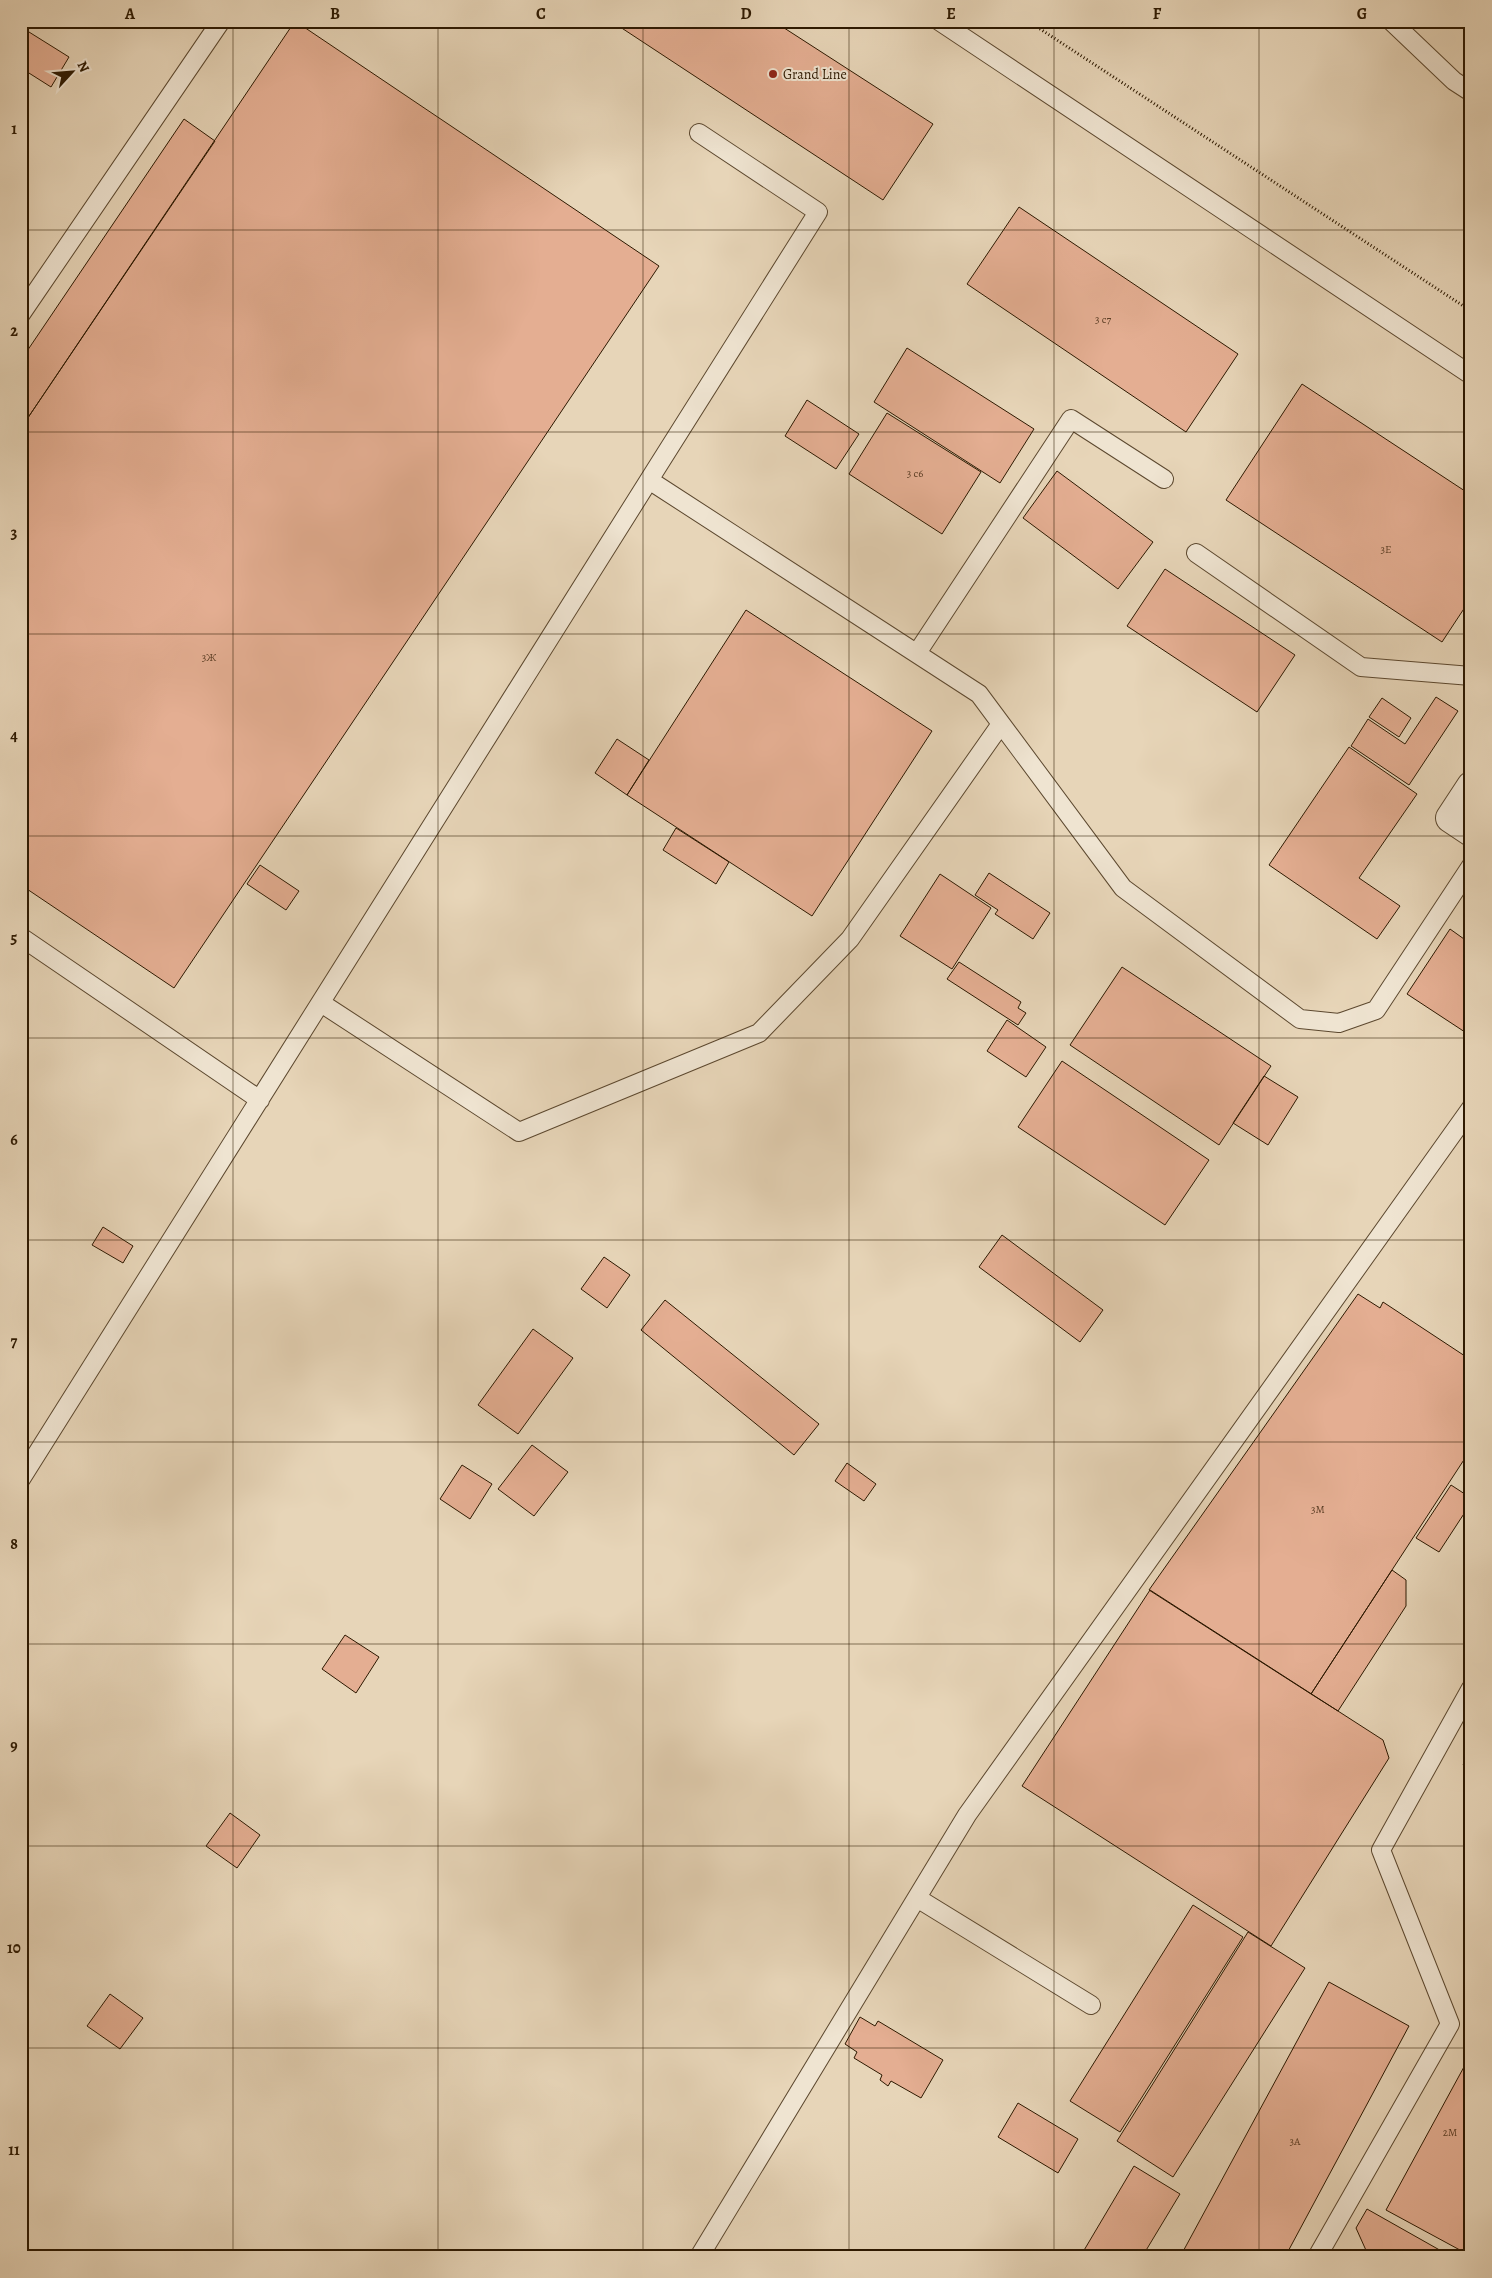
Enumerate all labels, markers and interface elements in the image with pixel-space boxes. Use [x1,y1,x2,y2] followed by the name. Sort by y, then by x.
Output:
[124,3,136,25] text: A
[330,3,340,25] text: B
[536,3,546,25] text: C
[740,3,752,25] text: D
[946,3,956,25] text: E
[1153,3,1162,25] text: F
[1357,3,1367,25] text: G
[48,48,98,98] north arrow
[72,58,94,75] text: N
[783,65,847,84] place label: Grand Line
[767,68,779,80] marker: Grand Line
[11,118,17,140] text: 1
[1095,312,1111,327] house number: 3 с7
[10,320,18,342] text: 2
[907,466,923,481] house number: 3 с6
[11,522,18,544] text: 3
[1380,542,1392,557] house number: 3Е
[202,650,216,665] house number: 3Ж
[10,725,18,747] text: 4
[11,927,18,949] text: 5
[10,1129,18,1151] text: 6
[11,1331,18,1353] text: 7
[1311,1502,1325,1517] house number: 3М
[10,1533,18,1555] text: 8
[10,1735,18,1757] text: 9
[7,1937,21,1959] text: 10
[1443,2125,1457,2140] house number: 2М
[1290,2134,1301,2149] house number: 3А
[8,2139,20,2161] text: 11

